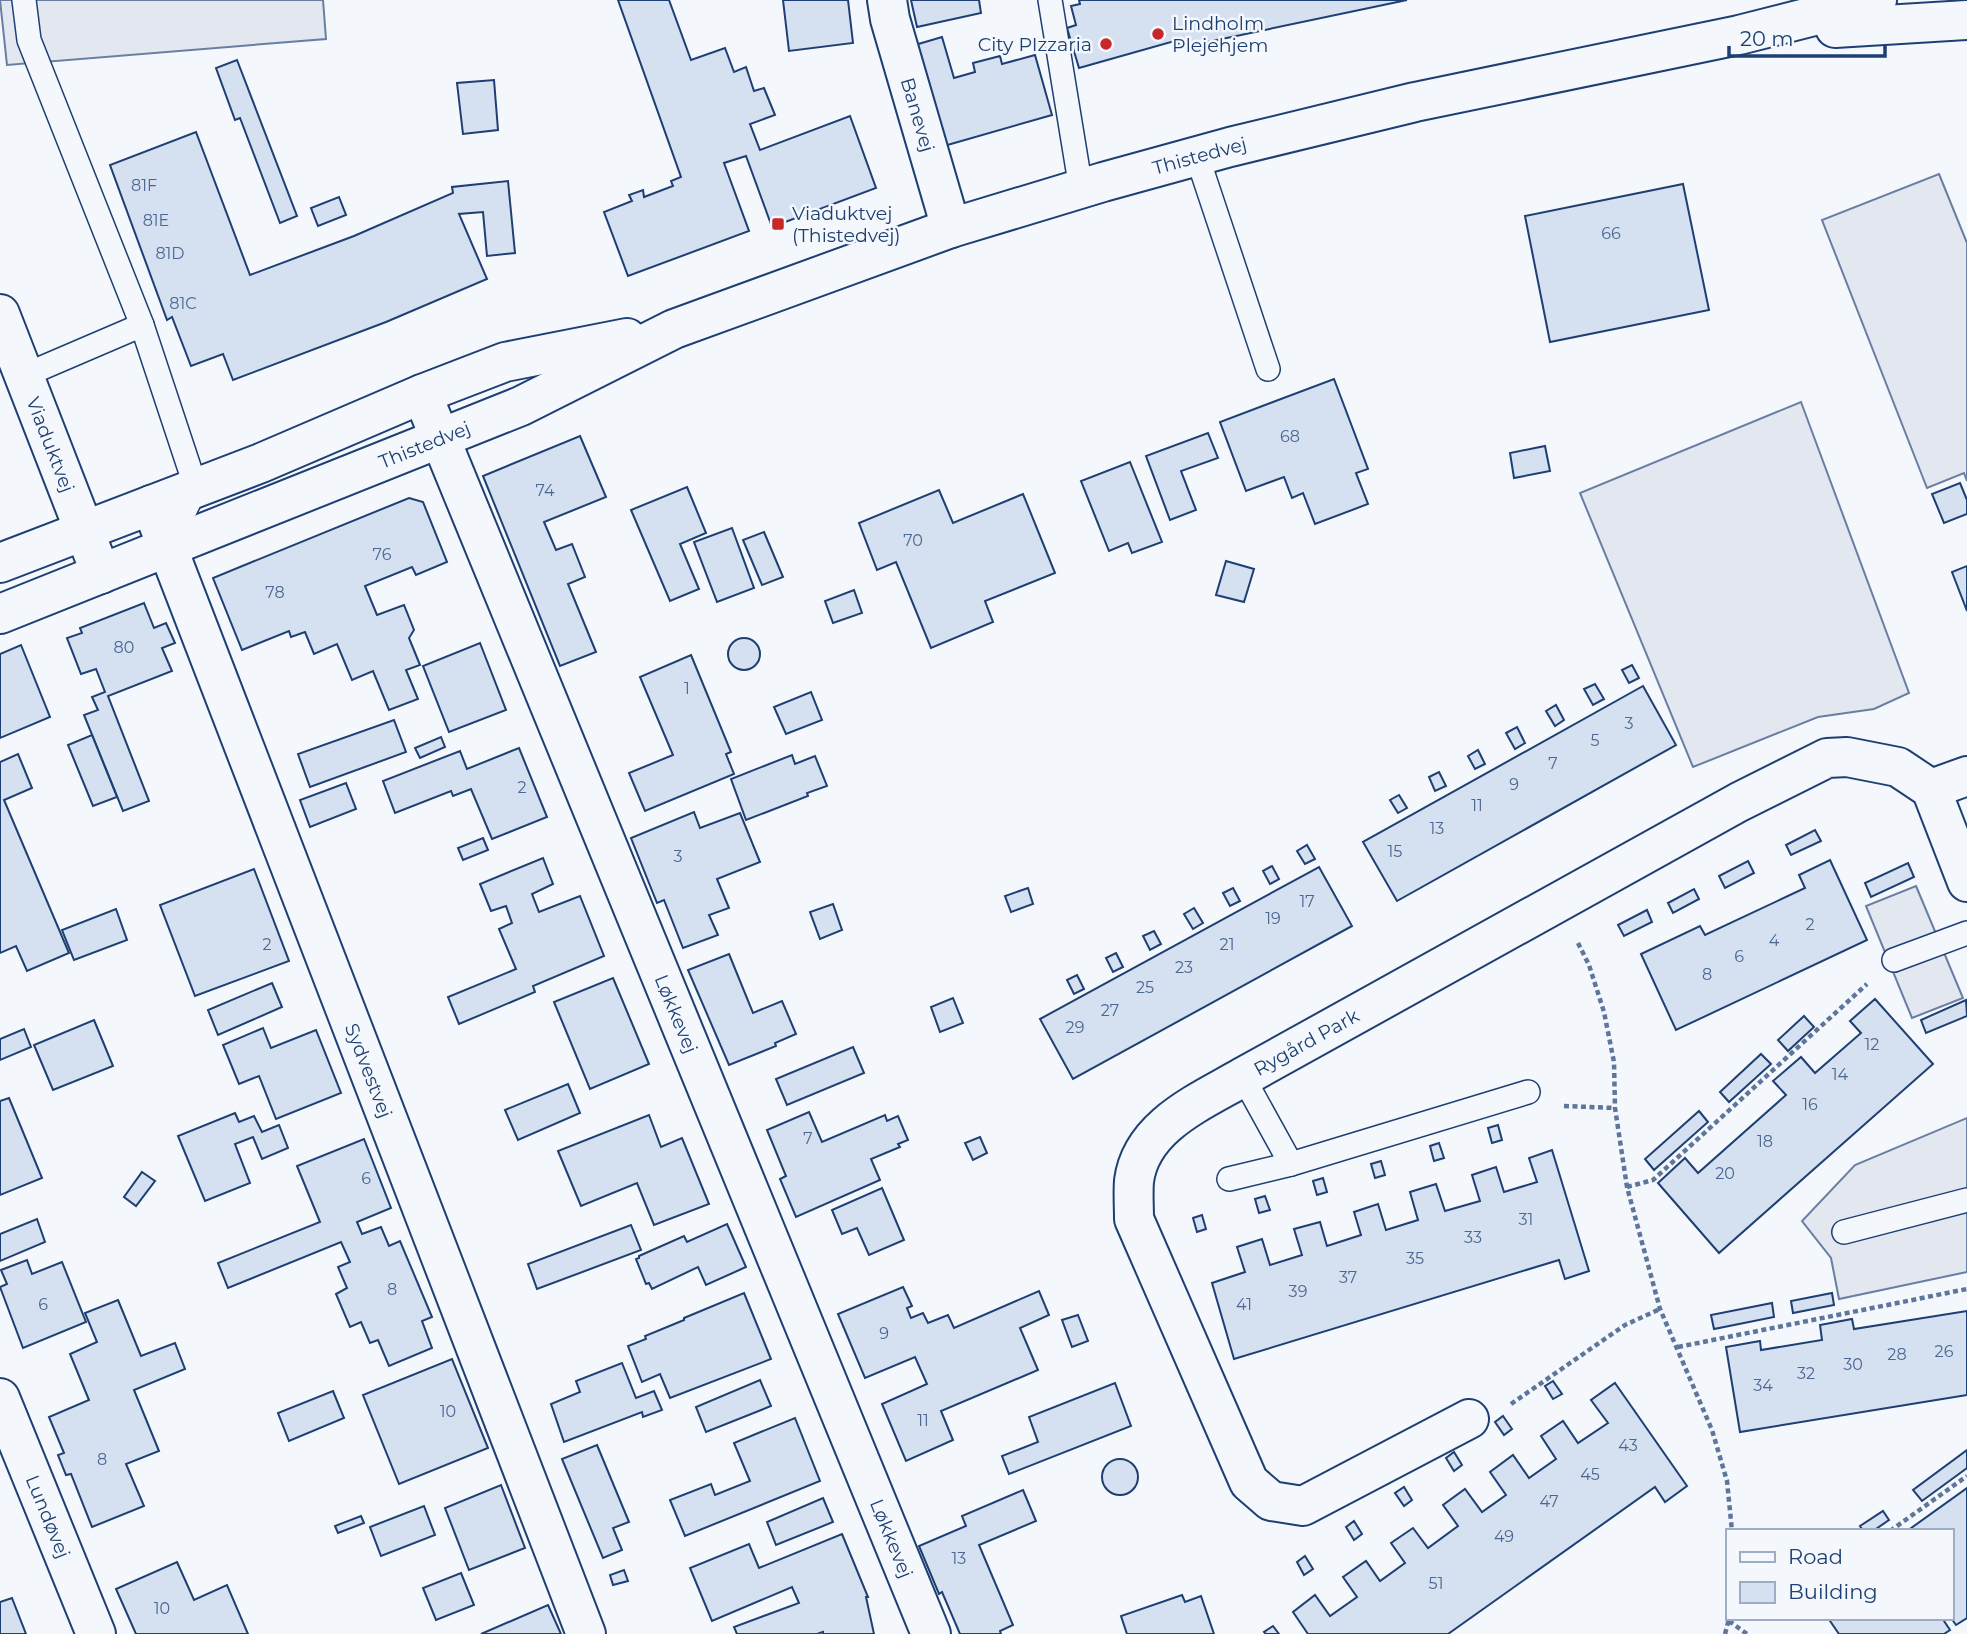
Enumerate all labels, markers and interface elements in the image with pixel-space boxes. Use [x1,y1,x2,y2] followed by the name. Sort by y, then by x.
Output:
[1172,12,1268,57] place label: Lindholm Plejehjem
[1729,14,1885,58] scale bar
[1150,26,1166,42] marker: Lindholm Plejehjem
[1740,26,1794,51] text: 20 m
[978,33,1092,56] place label: City PIzzaria
[1098,36,1114,52] marker: City PIzzaria
[896,75,940,155] street label: Banevej
[1150,132,1249,179] street label: Thistedvej
[131,176,157,195] house number: 81F
[792,202,901,247] place label: Viaduktvej (Thistedvej)
[143,211,169,230] house number: 81E
[770,216,786,232] marker: Viaduktvej (Thistedvej)
[1601,224,1621,243] house number: 66
[155,244,185,263] house number: 81D
[169,294,197,313] house number: 81C
[22,394,80,495] street label: Viaduktvej
[375,416,473,473] street label: Thistedvej
[1280,427,1300,446] house number: 68
[536,481,555,500] house number: 74
[903,531,923,550] house number: 70
[373,545,392,564] house number: 76
[265,583,285,602] house number: 78
[114,638,134,657] house number: 80
[684,679,690,698] house number: 1
[1624,714,1634,733] house number: 3
[1590,731,1600,750] house number: 5
[1548,754,1558,773] house number: 7
[1509,775,1519,794] house number: 9
[517,778,527,797] house number: 2
[1471,796,1483,815] house number: 11
[1430,819,1444,838] house number: 13
[1388,842,1402,861] house number: 15
[673,847,683,866] house number: 3
[1299,892,1315,911] house number: 17
[1265,909,1281,928] house number: 19
[1805,915,1815,934] house number: 2
[1769,931,1780,950] house number: 4
[262,935,272,954] house number: 2
[1220,935,1234,954] house number: 21
[1734,947,1744,966] house number: 6
[1175,958,1193,977] house number: 23
[1702,965,1712,984] house number: 8
[650,971,703,1057] street label: Løkkevej
[1136,978,1154,997] house number: 25
[1101,1001,1119,1020] house number: 27
[1250,1003,1363,1080] street label: Rygård Park
[1066,1018,1084,1037] house number: 29
[340,1020,397,1121] street label: Sydvestvej
[1865,1035,1879,1054] house number: 12
[1832,1065,1849,1084] house number: 14
[1802,1095,1818,1114] house number: 16
[803,1129,813,1148] house number: 7
[1757,1132,1773,1151] house number: 18
[1715,1164,1735,1183] house number: 20
[361,1169,371,1188] house number: 6
[1519,1210,1533,1229] house number: 31
[1464,1228,1482,1247] house number: 33
[1406,1249,1424,1268] house number: 35
[1339,1268,1357,1287] house number: 37
[387,1280,397,1299] house number: 8
[1289,1282,1307,1301] house number: 39
[38,1295,48,1314] house number: 6
[1236,1295,1252,1314] house number: 41
[879,1324,889,1343] house number: 9
[1935,1342,1954,1361] house number: 26
[1887,1345,1907,1364] house number: 28
[1843,1355,1863,1374] house number: 30
[1797,1364,1815,1383] house number: 32
[1753,1376,1773,1395] house number: 34
[440,1402,456,1421] house number: 10
[917,1411,929,1430] house number: 11
[1618,1436,1638,1455] house number: 43
[97,1450,107,1469] house number: 8
[1580,1465,1600,1484] house number: 45
[21,1472,75,1562] street label: Lundøvej
[1539,1492,1559,1511] house number: 47
[865,1495,918,1581] street label: Løkkevej
[1494,1527,1514,1546] house number: 49
[1726,1529,1953,1620] legend
[1788,1544,1843,1569] text: Road
[952,1549,966,1568] house number: 13
[1429,1574,1443,1593] house number: 51
[1788,1579,1878,1604] text: Building
[154,1599,170,1618] house number: 10

